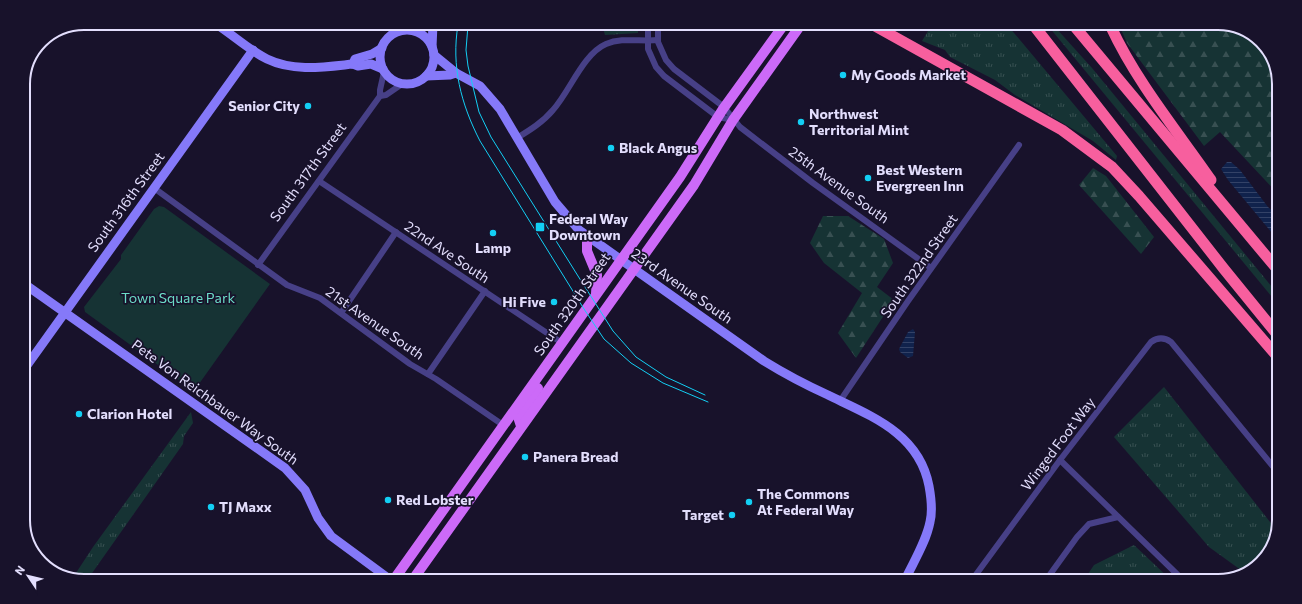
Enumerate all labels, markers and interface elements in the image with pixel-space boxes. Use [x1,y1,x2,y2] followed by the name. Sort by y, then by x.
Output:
[851,66,966,83] place label: My Goods Market
[838,70,848,80] marker: My Goods Market
[228,97,300,114] place label: Senior City
[303,101,313,111] marker: Senior City
[809,105,909,138] place label: Northwest Territorial Mint
[796,117,806,127] marker: Northwest Territorial Mint
[266,119,349,225] street label: South 317th Street
[619,139,698,156] place label: Black Angus
[606,143,616,153] marker: Black Angus
[786,143,893,227] street label: 25th Avenue South
[84,148,168,255] street label: South 316th Street
[876,161,964,194] place label: Best Western Evergreen Inn
[863,173,873,183] marker: Best Western Evergreen Inn
[549,210,628,243] place label: Federal Way Downtown
[876,210,961,321] street label: South 322nd Street
[402,217,493,286] street label: 22nd Ave South
[534,221,546,233] marker: Federal Way Downtown
[488,228,498,238] marker: Lamp
[475,239,511,256] place label: Lamp
[629,244,736,327] street label: 23rd Avenue South
[530,249,614,358] street label: South 320th Street
[323,282,428,363] street label: 21st Avenue South
[121,289,235,306] park label: Town Square Park
[502,293,546,310] place label: Hi Five
[549,297,559,307] marker: Hi Five
[129,335,302,468] street label: Pete Von Reichbauer Way South
[1017,394,1098,494] street label: Winged Foot Way
[87,405,172,422] place label: Clarion Hotel
[74,409,84,419] marker: Clarion Hotel
[533,448,618,465] place label: Panera Bread
[520,452,530,462] marker: Panera Bread
[757,485,855,518] place label: The Commons At Federal Way
[396,491,474,508] place label: Red Lobster
[383,495,393,505] marker: Red Lobster
[744,497,754,507] marker: The Commons At Federal Way
[219,498,272,515] place label: TJ Maxx
[206,502,216,512] marker: TJ Maxx
[682,506,724,523] place label: Target
[727,510,737,520] marker: Target
[8,556,48,596] north arrow
[12,563,27,577] text: N

